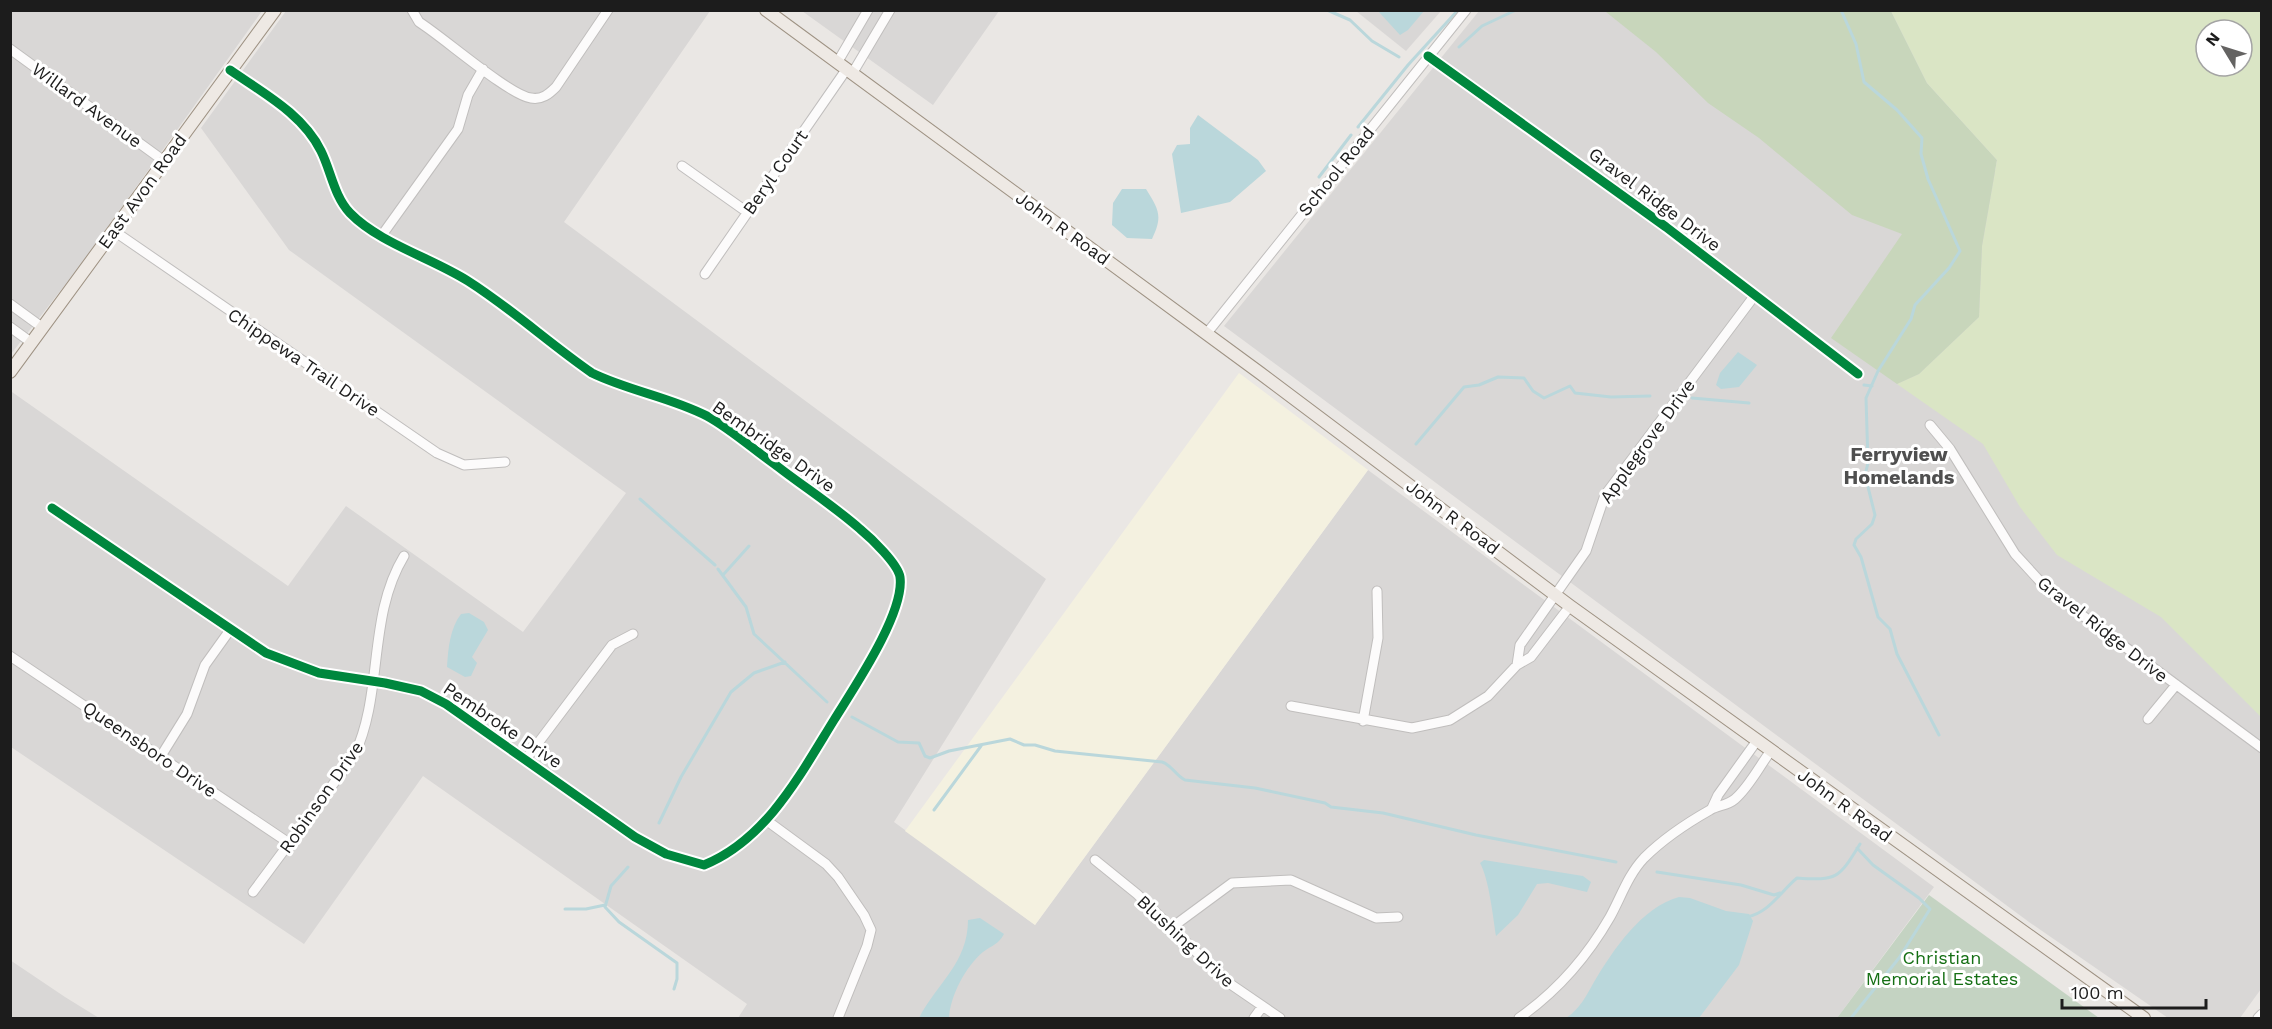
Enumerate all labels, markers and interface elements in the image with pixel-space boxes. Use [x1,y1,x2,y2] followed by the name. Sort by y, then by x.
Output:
[2194,18,2254,78] north arrow
[2201,29,2224,50] text: N
[28,58,146,152] street label: Willard Avenue
[1293,122,1379,220] street label: School Road
[738,125,812,218] street label: Beryl Court
[93,129,191,253] street label: East Avon Road
[1585,143,1725,255] street label: Gravel Ridge Drive
[1012,187,1114,269] street label: John R Road
[224,303,384,421] street label: Chippewa Trail Drive
[1595,375,1699,507] street label: Applegrove Drive
[709,396,839,496] street label: Bembridge Drive
[1843,442,1955,489] district label: Ferryview Homelands
[1402,475,1504,559] street label: John R Road
[2034,572,2172,686] street label: Gravel Ridge Drive
[440,678,566,772] street label: Pembroke Drive
[79,696,221,802] street label: Queensboro Drive
[275,737,367,857] street label: Robinson Drive
[1794,764,1896,846] street label: John R Road
[1133,891,1239,991] street label: Blushing Drive
[1866,947,2018,989] park label: Christian Memorial Estates
[2062,972,2206,1010] scale bar
[2071,982,2124,1003] text: 100 m

